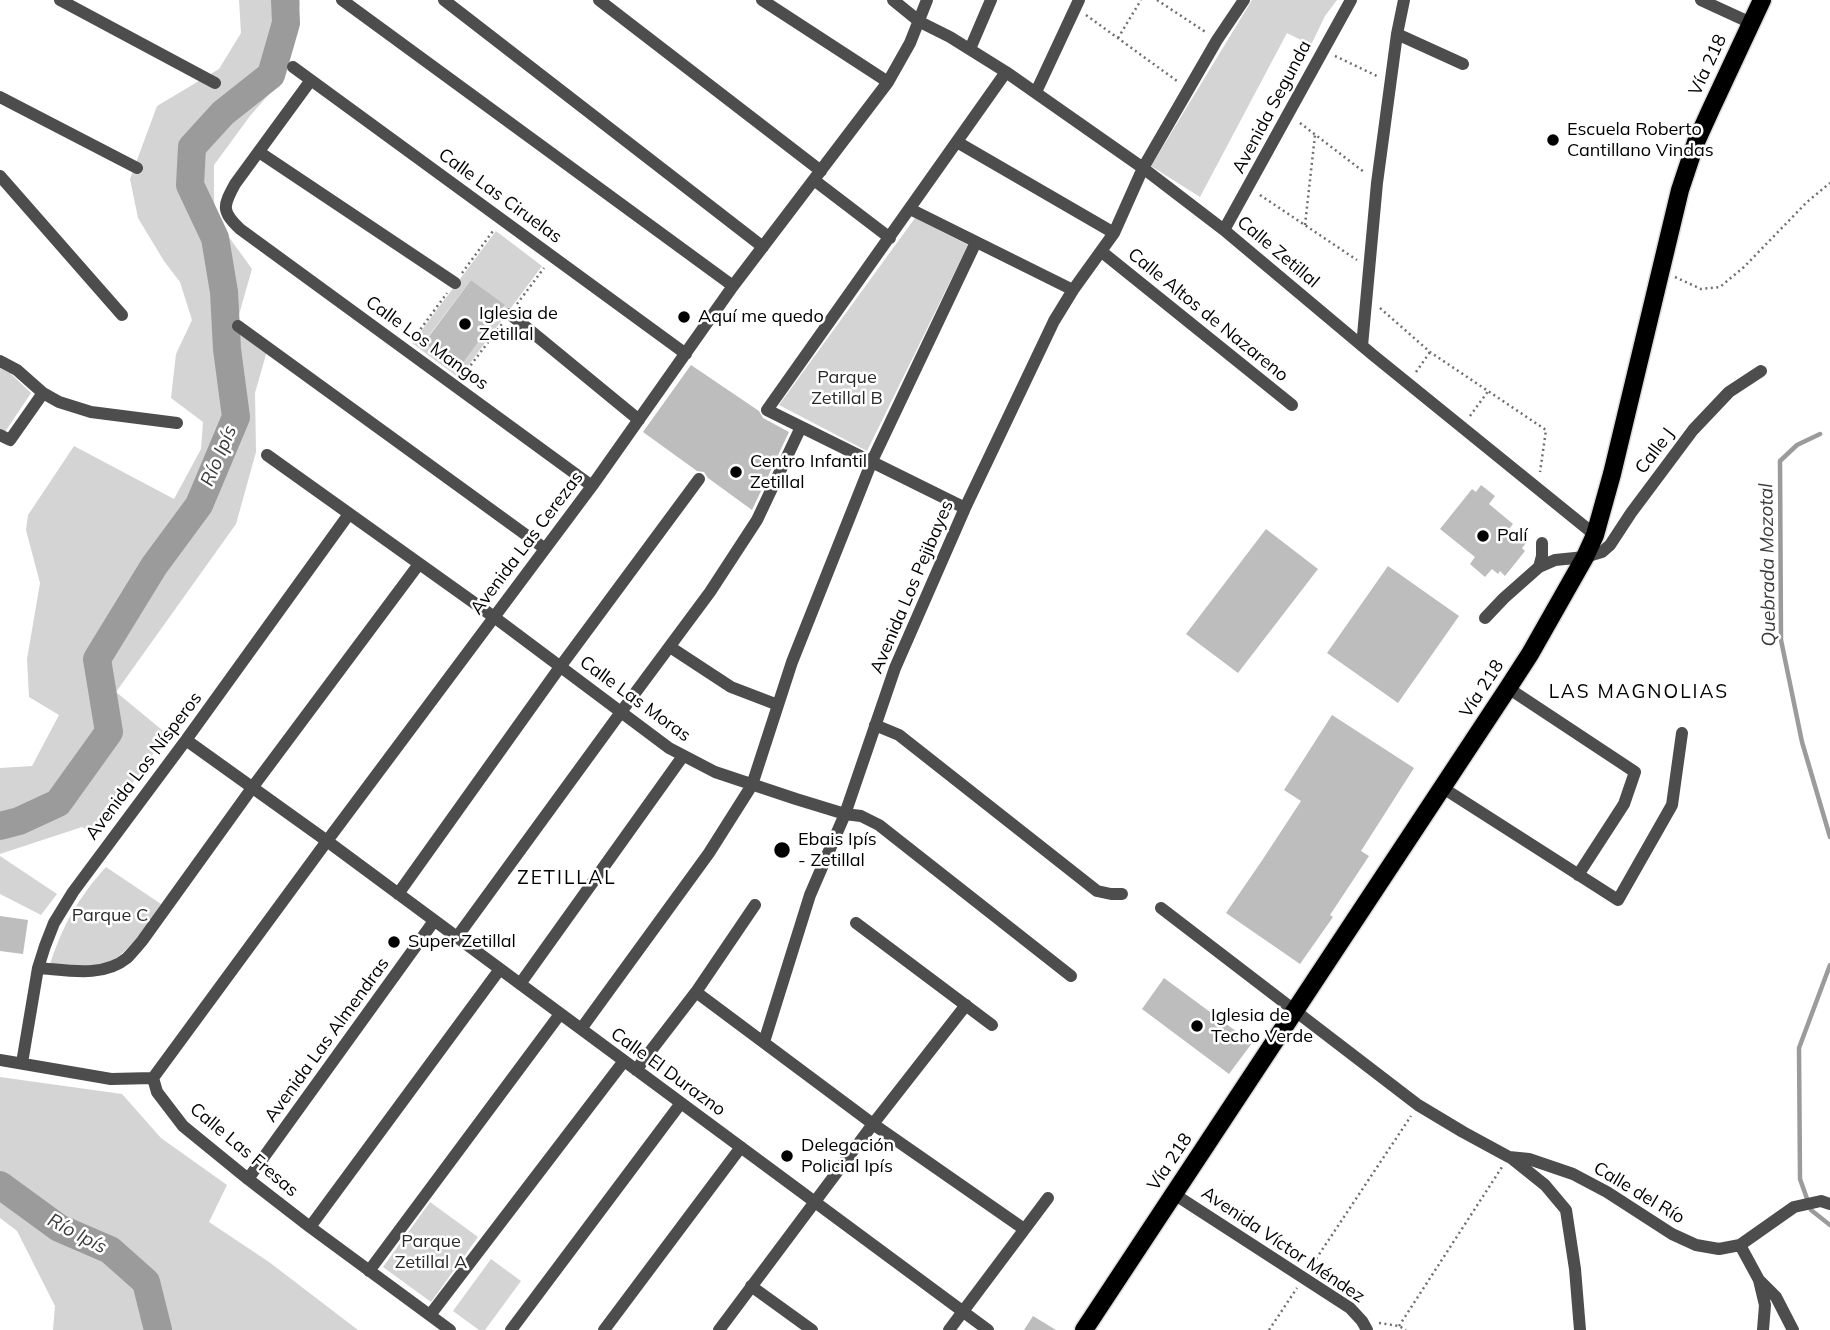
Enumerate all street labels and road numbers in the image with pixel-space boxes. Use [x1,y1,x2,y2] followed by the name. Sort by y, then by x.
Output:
[1685,31,1731,99] street label: Vía 218
[1228,37,1316,177] street label: Avenida Segunda
[434,144,566,248] street label: Calle Las Ciruelas
[1233,211,1323,293] street label: Calle Zetillal
[1123,244,1293,386] street label: Calle Altos de Nazareno
[361,291,493,395] street label: Calle Los Mangos
[1631,424,1679,478] street label: Calle J
[466,467,588,619] street label: Avenida Las Cerezas
[866,497,958,677] street label: Avenida Los Pejibayes
[575,651,695,747] street label: Calle Las Moras
[1455,656,1509,722] street label: Vía 218
[81,688,207,844] street label: Avenida Los Nísperos
[260,954,394,1126] street label: Avenida Las Almendras
[606,1023,730,1121] street label: Calle El Durazno
[185,1098,303,1202] street label: Calle Las Fresas
[1143,1129,1197,1195] street label: Vía 218
[1590,1157,1688,1229] street label: Calle del Río
[1197,1182,1369,1308] street label: Avenida Víctor Méndez

